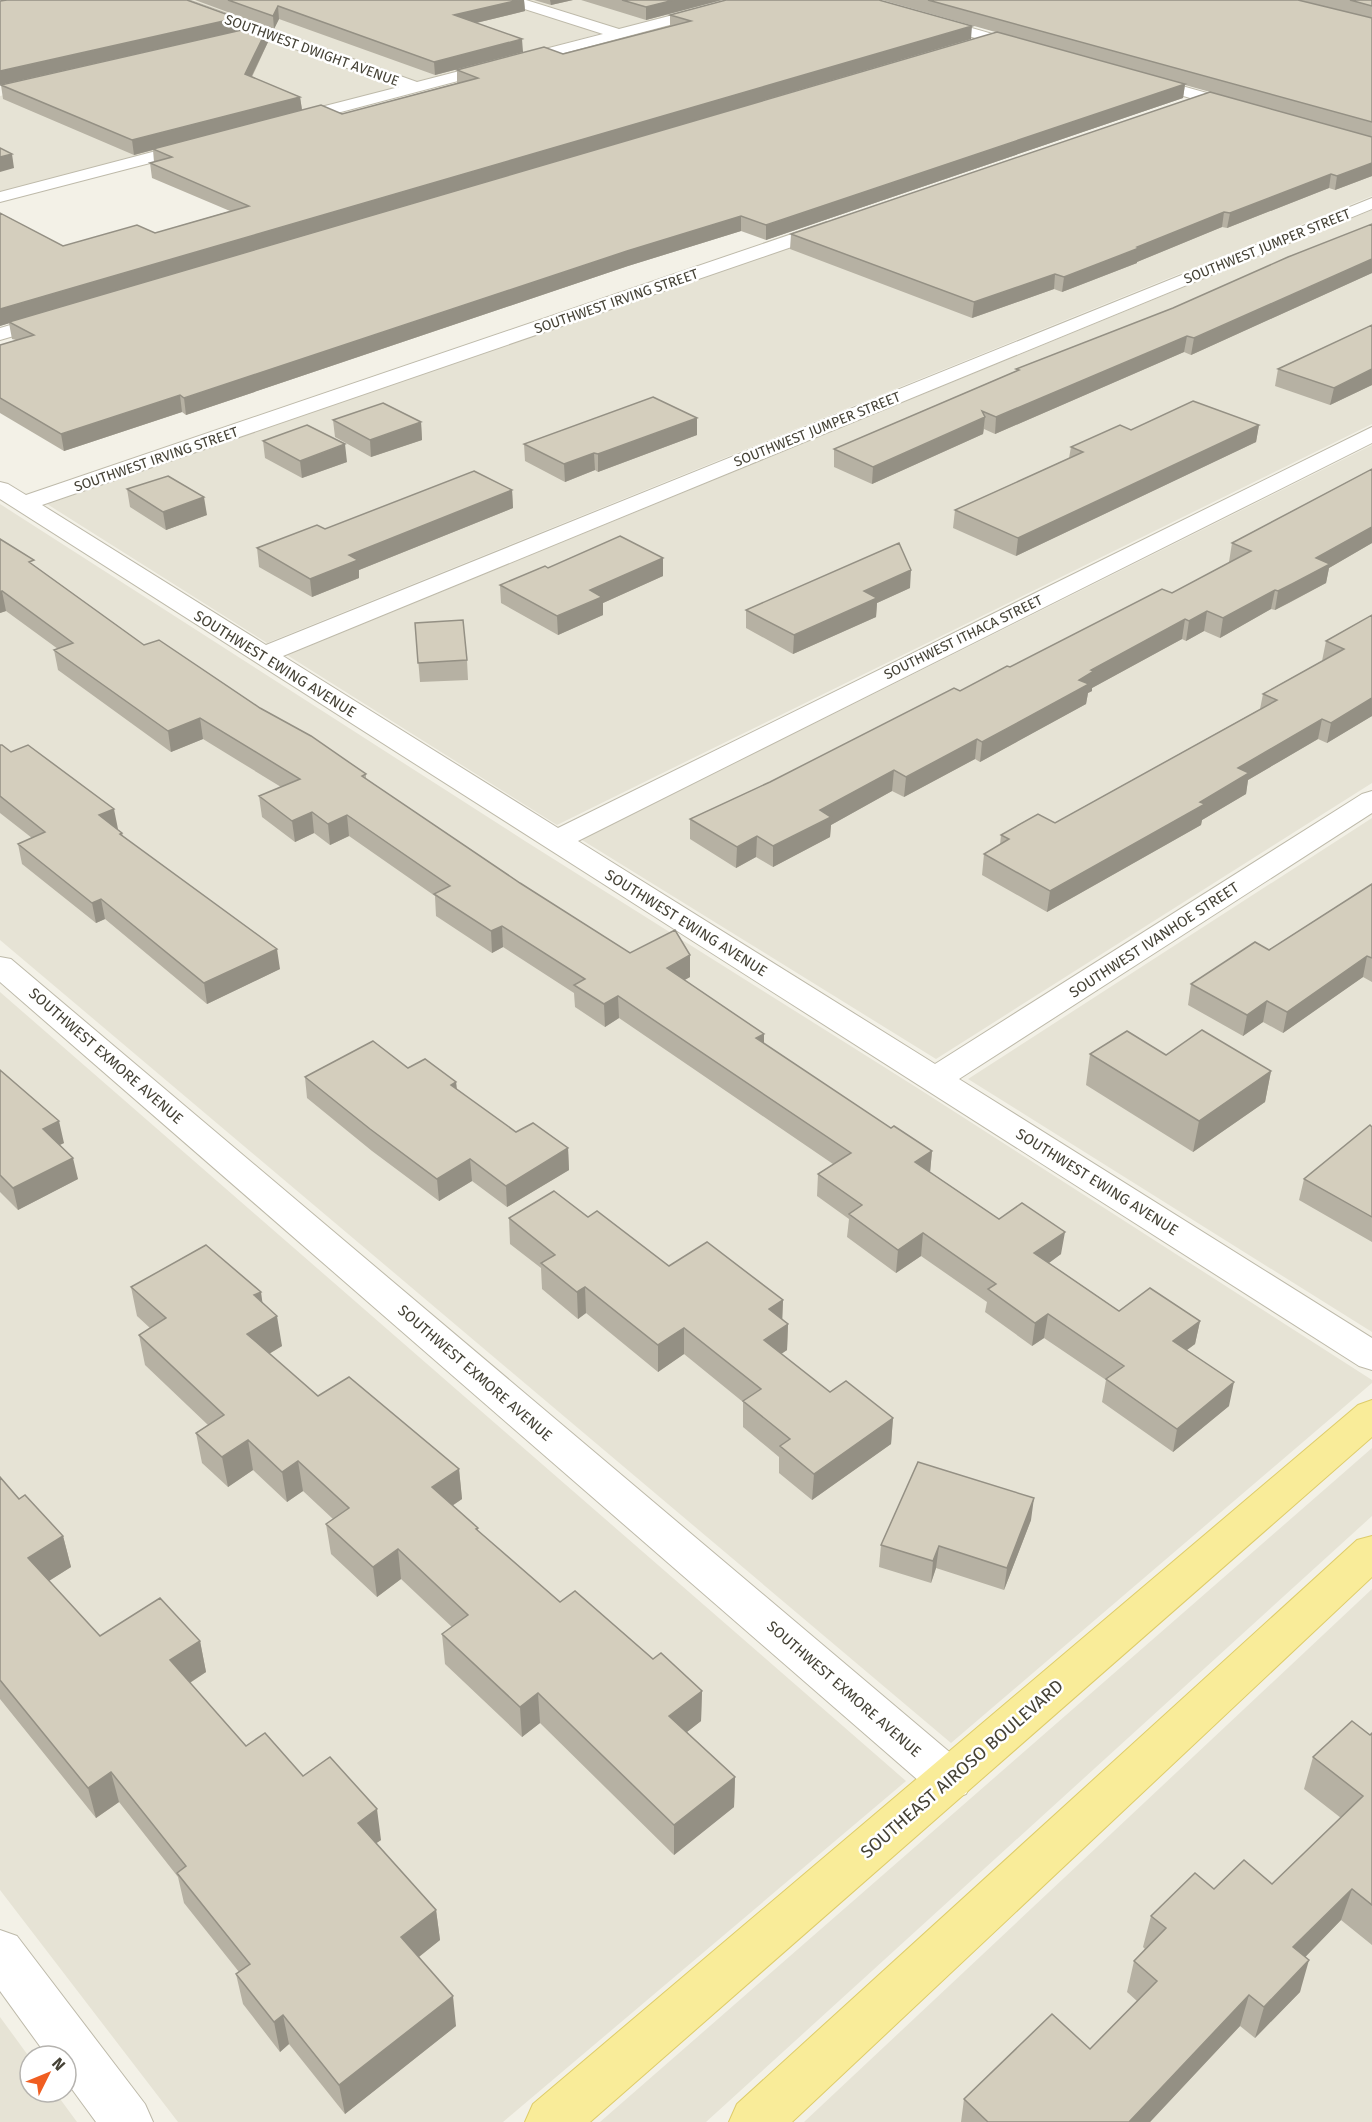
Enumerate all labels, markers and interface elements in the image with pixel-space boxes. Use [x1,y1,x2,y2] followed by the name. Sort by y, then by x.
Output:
[222,11,401,90] street label: SOUTHWEST DWIGHT AVENUE
[1181,205,1354,288] street label: SOUTHWEST JUMPER STREET
[532,265,701,338] street label: SOUTHWEST IRVING STREET
[731,388,904,471] street label: SOUTHWEST JUMPER STREET
[72,423,241,496] street label: SOUTHWEST IRVING STREET
[881,591,1046,683] street label: SOUTHWEST ITHACA STREET
[191,607,359,721] street label: SOUTHWEST EWING AVENUE
[602,866,770,980] street label: SOUTHWEST EWING AVENUE
[1066,878,1242,1002] street label: SOUTHWEST IVANHOE STREET
[25,984,187,1128] street label: SOUTHWEST EXMORE AVENUE
[1013,1125,1181,1239] street label: SOUTHWEST EWING AVENUE
[394,1301,556,1445] street label: SOUTHWEST EXMORE AVENUE
[763,1617,925,1761] street label: SOUTHWEST EXMORE AVENUE
[856,1675,1068,1863] street label: SOUTHEAST AIROSO BOULEVARD
[18,2044,78,2104] north arrow
[48,2054,69,2074] text: N

